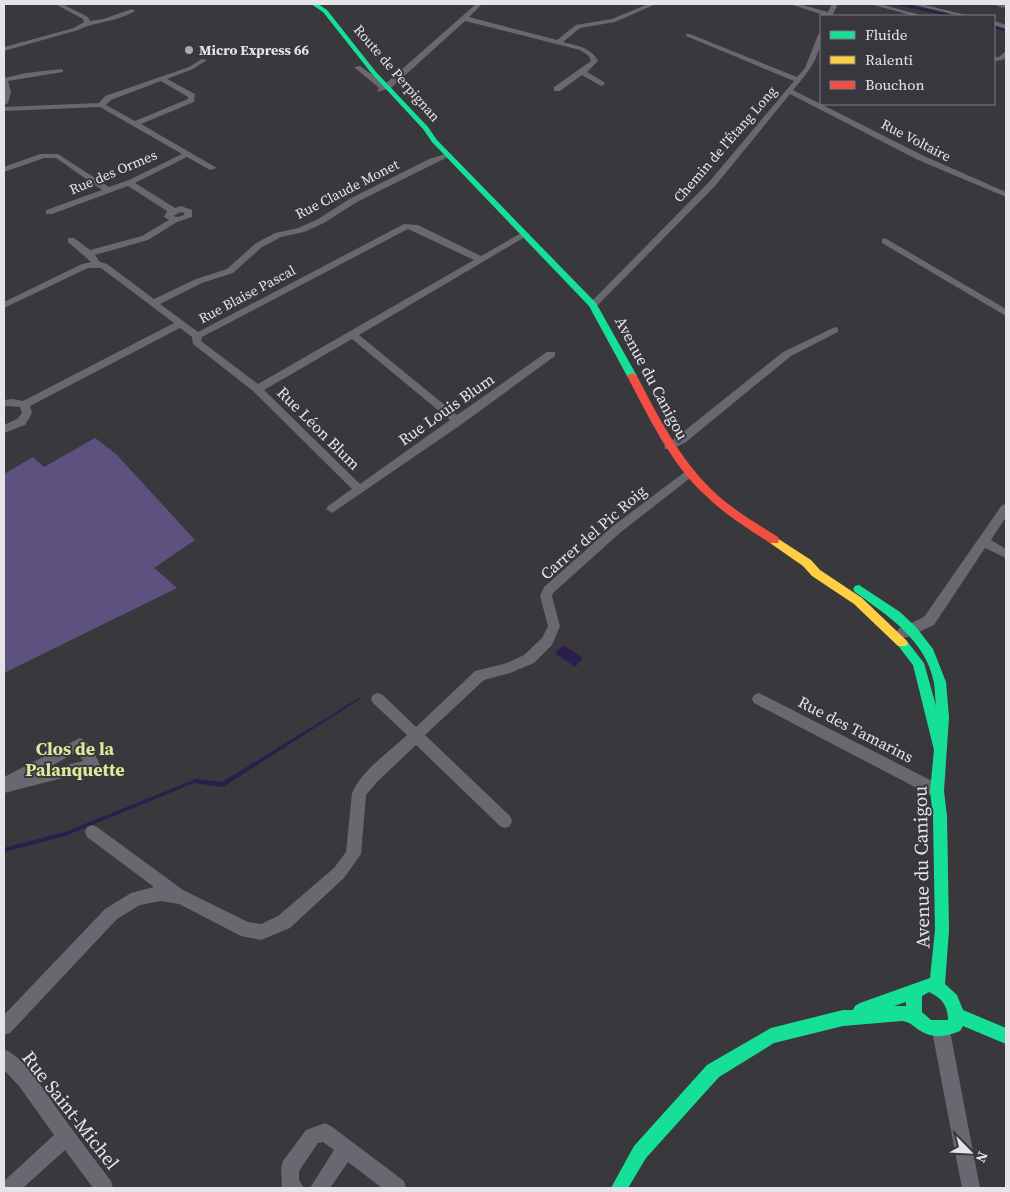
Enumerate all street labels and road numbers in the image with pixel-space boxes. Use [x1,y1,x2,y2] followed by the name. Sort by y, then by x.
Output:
[349,20,445,126] street label: Route de Perpignan
[669,81,781,207] street label: Chemin de l'Étang Long
[878,114,954,166] street label: Rue Voltaire
[66,145,160,199] street label: Rue des Ormes
[292,154,403,224] street label: Rue Claude Monet
[195,260,299,328] street label: Rue Blaise Pascal
[610,312,694,444] street label: Avenue du Canigou
[394,368,498,450] street label: Rue Louis Blum
[273,382,365,474] street label: Rue Léon Blum
[535,480,651,584] street label: Carrer del Pic Roig
[795,690,917,768] street label: Rue des Tamarins
[907,785,935,949] street label: Avenue du Canigou
[16,1045,126,1175] street label: Rue Saint-Michel

